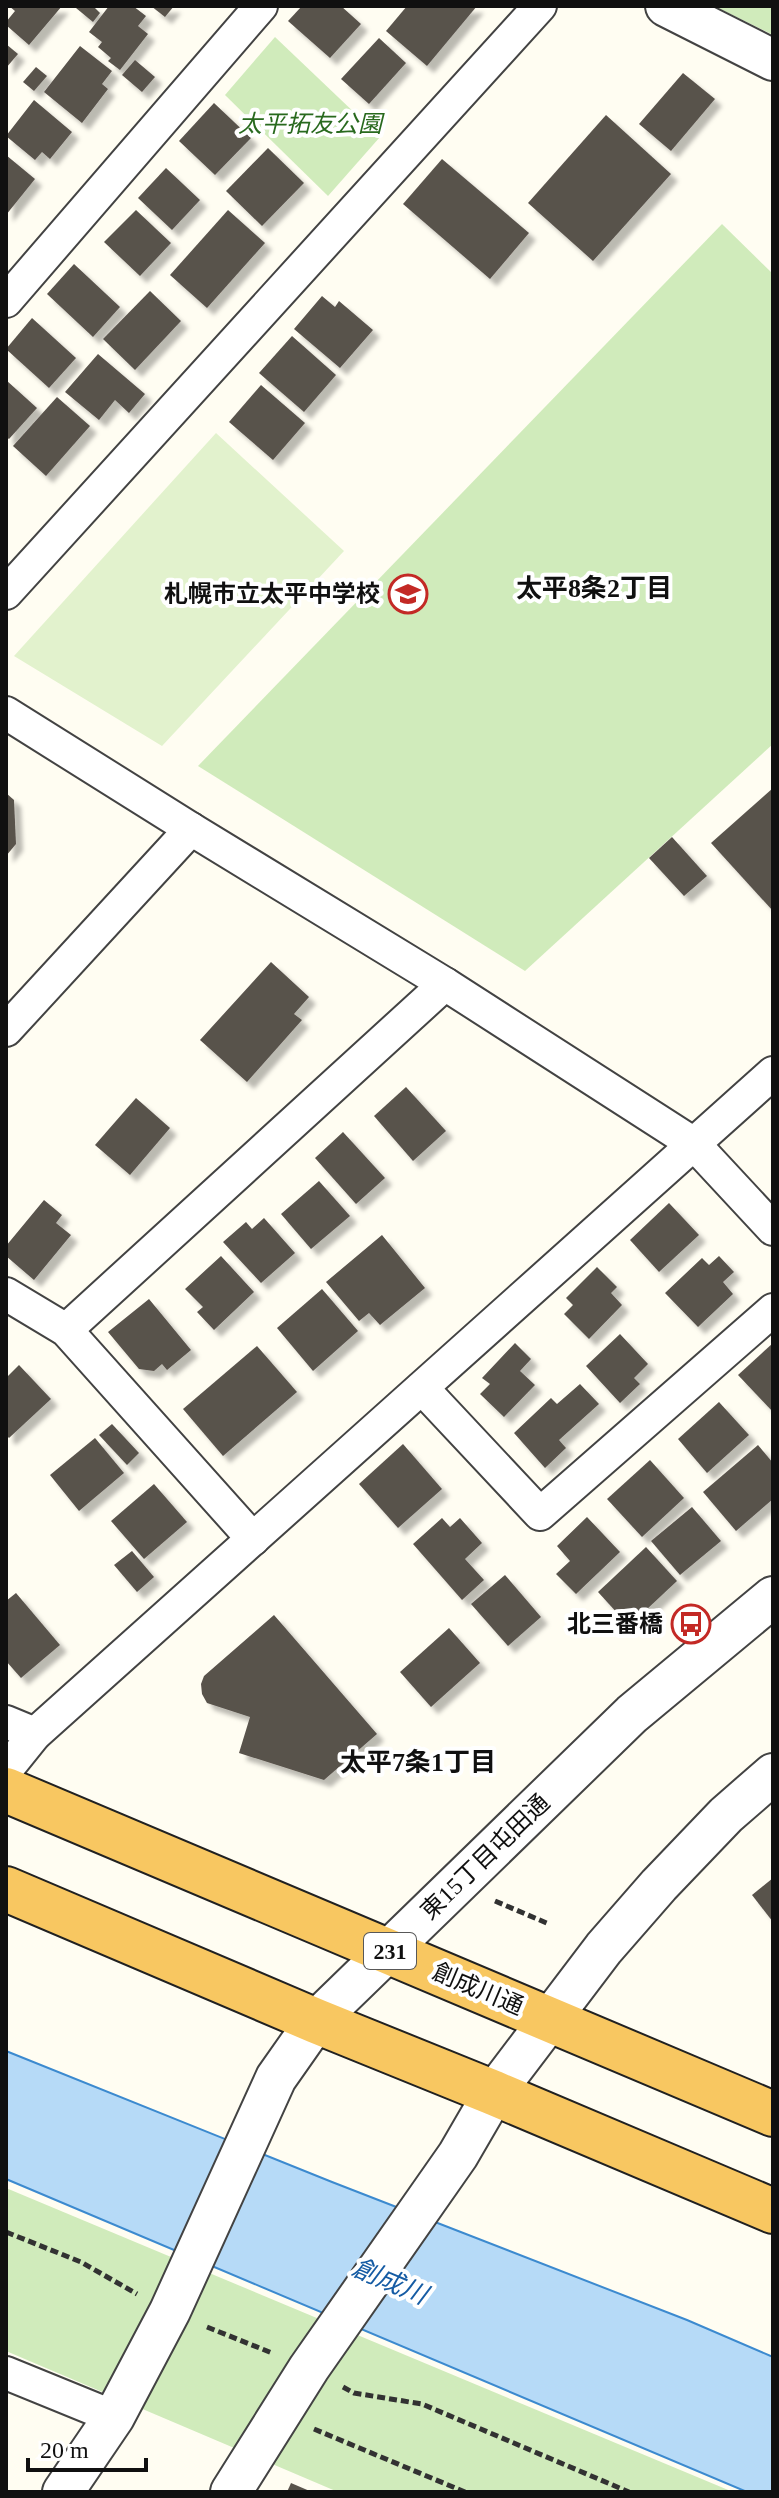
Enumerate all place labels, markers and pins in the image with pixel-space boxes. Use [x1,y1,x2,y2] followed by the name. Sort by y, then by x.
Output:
[387,573,429,615] school or university icon: 札幌市立太平中学校
[164,581,380,607] place label: 札幌市立太平中学校
[670,1603,712,1645] bus stop icon: 北三番橋
[567,1611,663,1637] place label: 北三番橋

